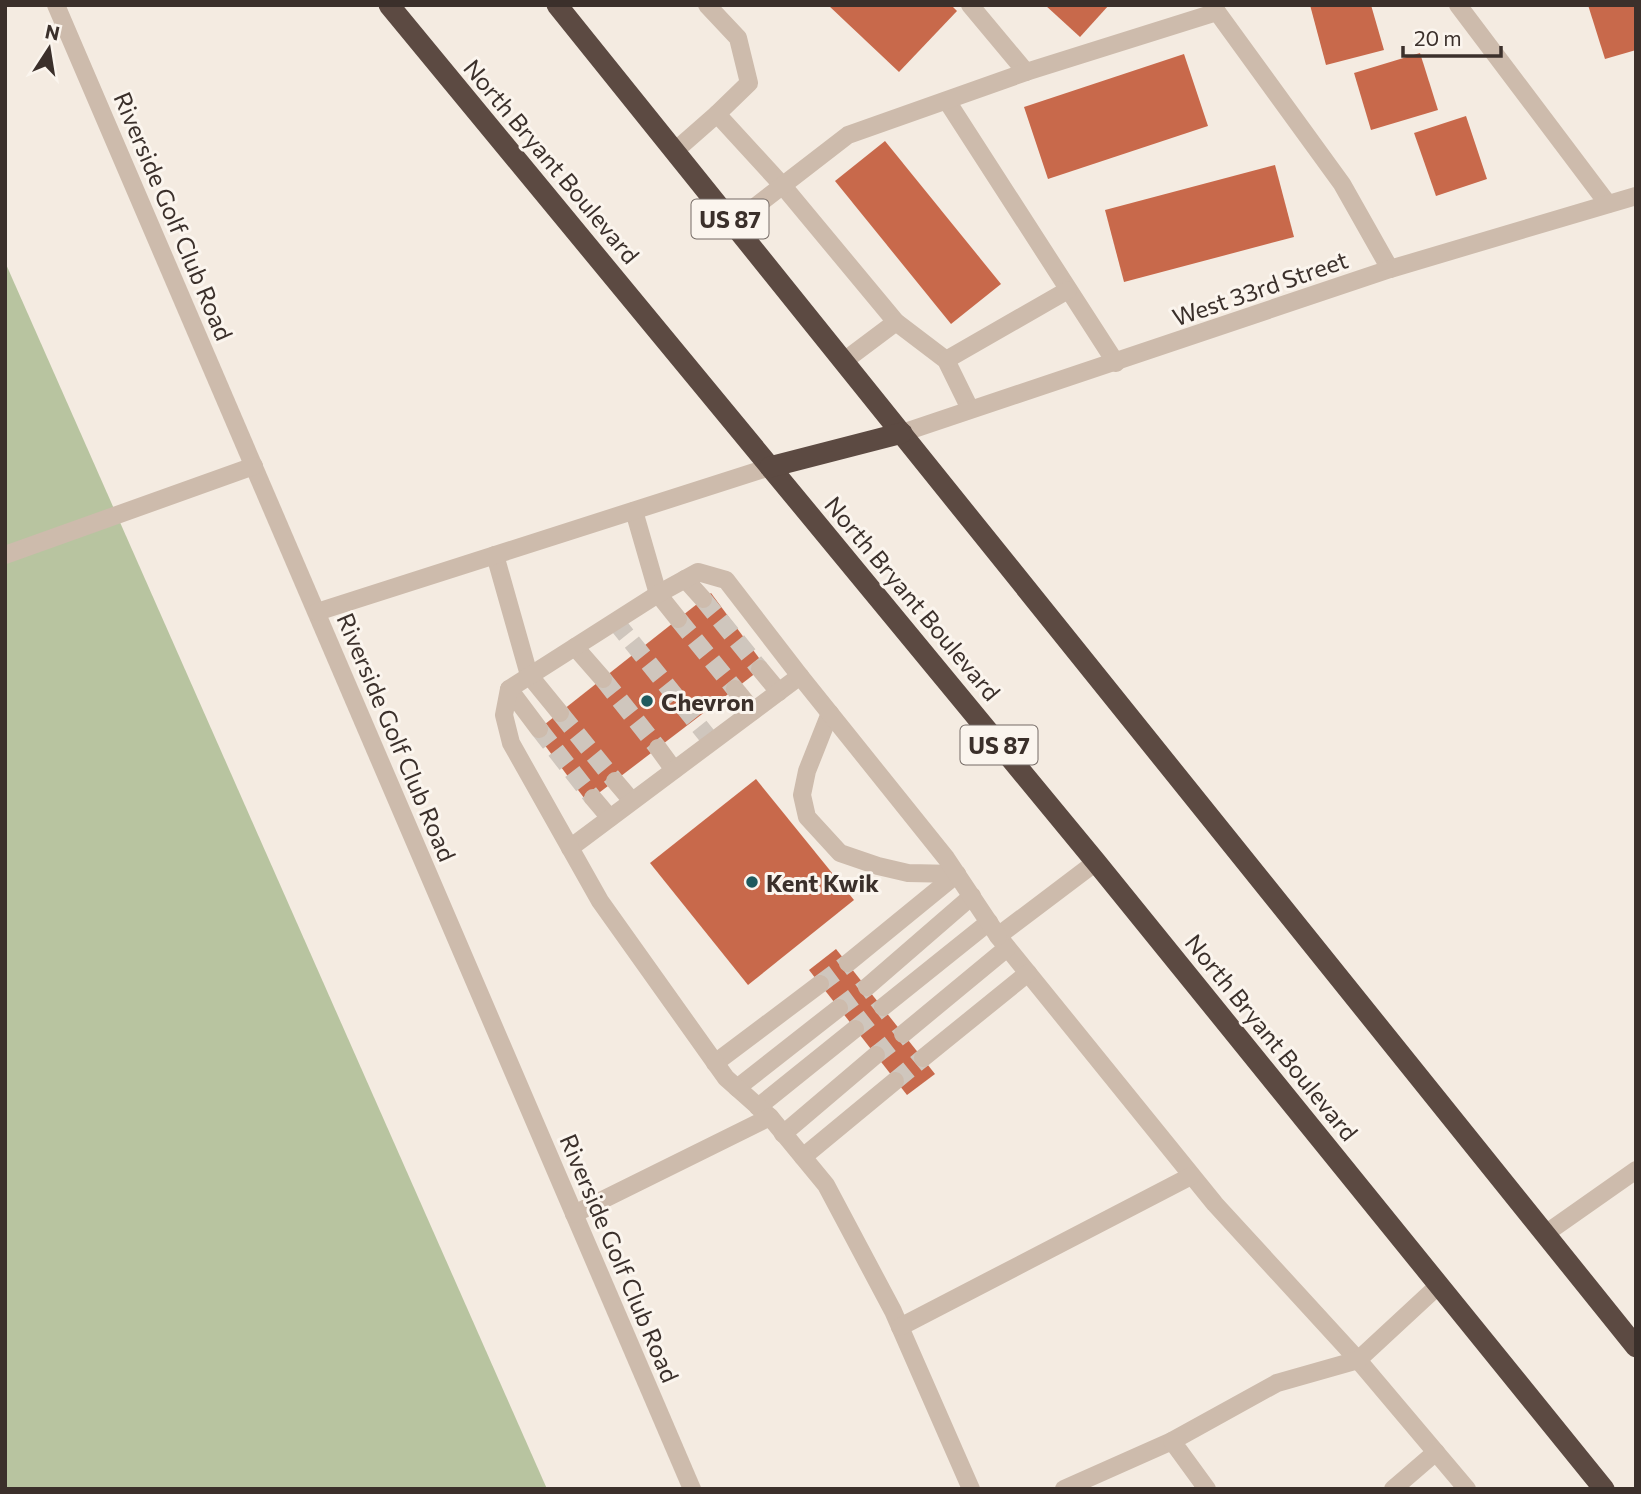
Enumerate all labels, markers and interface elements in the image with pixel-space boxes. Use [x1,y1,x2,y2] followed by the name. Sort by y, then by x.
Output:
[14,14,84,84] north arrow
[1403,14,1501,58] scale bar
[43,19,62,45] text: N
[1414,25,1462,50] text: 20 m
[458,53,646,269] street label: North Bryant Boulevard
[108,87,240,345] street label: Riverside Golf Club Road
[692,200,768,238] road number: US 87
[1169,244,1352,332] street label: West 33rd Street
[819,490,1007,706] street label: North Bryant Boulevard
[331,608,463,866] street label: Riverside Golf Club Road
[661,687,754,716] place label: Chevron
[639,693,655,709] marker: Chevron
[960,726,1038,764] road number: US 87
[766,868,879,897] place label: Kent Kwik
[744,874,760,890] marker: Kent Kwik
[1180,928,1364,1146] street label: North Bryant Boulevard
[554,1129,686,1387] street label: Riverside Golf Club Road

